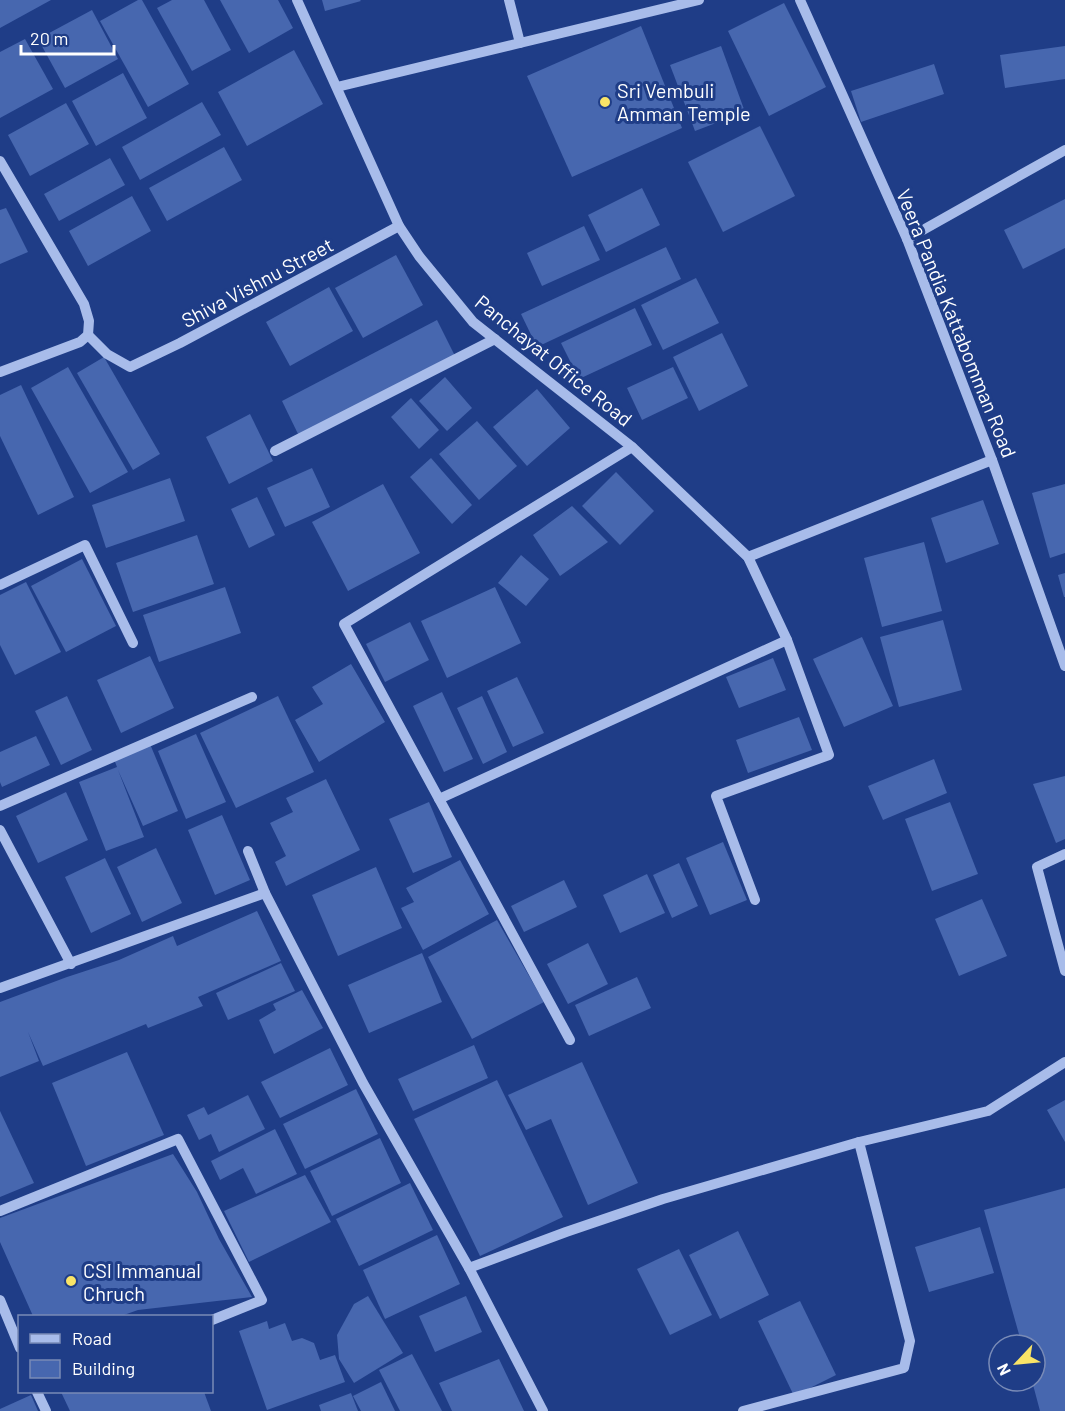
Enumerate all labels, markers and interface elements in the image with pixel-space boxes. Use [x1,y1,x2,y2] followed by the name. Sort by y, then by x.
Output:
[21,18,114,56] scale bar
[30,27,68,49] text: 20 m
[617,78,751,125] place label: Sri Vembuli Amman Temple
[598,95,612,109] marker: Sri Vembuli Amman Temple
[892,185,1022,461] street label: Veera Pandia Kattabomman Road
[177,232,337,332] street label: Shiva Vishnu Street
[471,289,637,431] street label: Panchayat Office Road
[83,1258,201,1305] place label: CSI Immanual Chruch
[64,1274,78,1288] marker: CSI Immanual Chruch
[18,1315,213,1393] legend
[72,1327,112,1349] text: Road
[987,1333,1047,1393] north arrow
[72,1357,135,1379] text: Building
[992,1361,1014,1379] text: N

